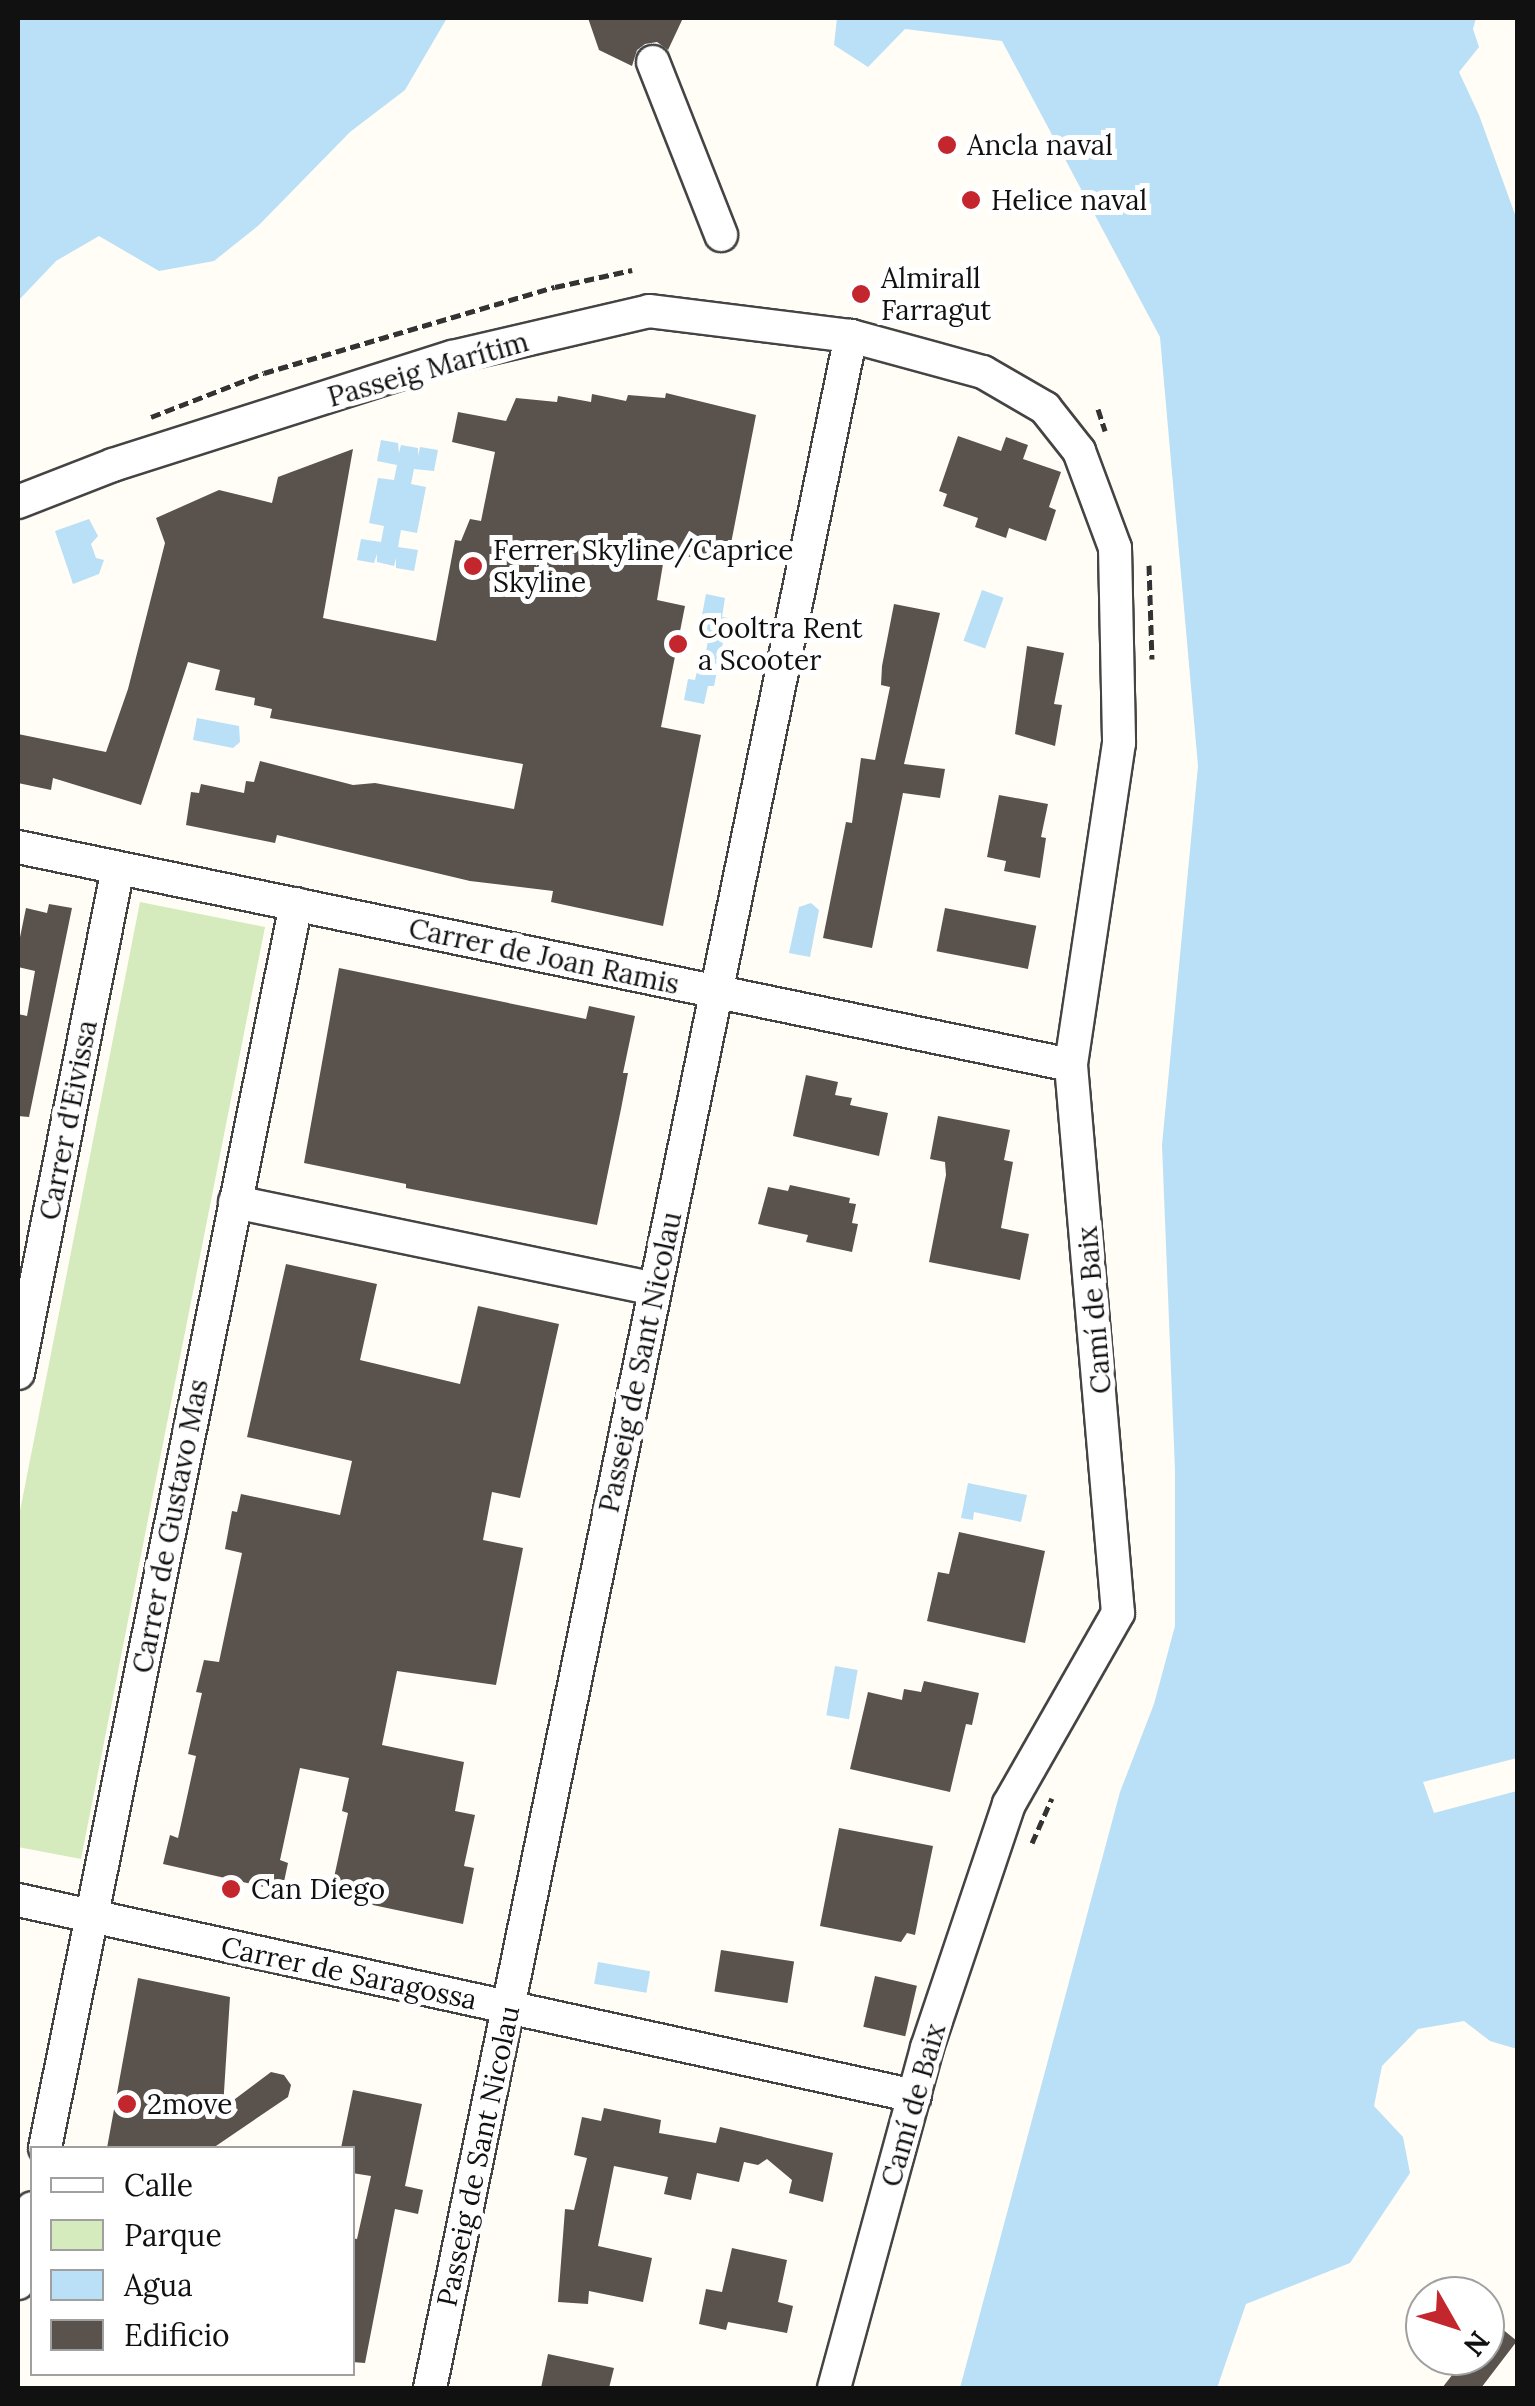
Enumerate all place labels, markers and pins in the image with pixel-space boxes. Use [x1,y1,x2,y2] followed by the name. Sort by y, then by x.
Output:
[967,128,1113,162] place label: Ancla naval
[936,134,958,156] marker: Ancla naval
[991,183,1147,217] place label: Helice naval
[960,189,982,211] marker: Helice naval
[881,261,991,327] place label: Almirall Farragut
[850,283,872,305] marker: Almirall Farragut
[493,533,793,599] place label: Ferrer Skyline/Caprice Skyline
[462,555,484,577] marker: Ferrer Skyline/Caprice Skyline
[698,611,863,677] place label: Cooltra Rent a Scooter
[667,633,689,655] marker: Cooltra Rent a Scooter
[251,1872,385,1906] place label: Can Diego
[220,1878,242,1900] marker: Can Diego
[147,2087,232,2121] place label: 2move
[116,2093,138,2115] marker: 2move

